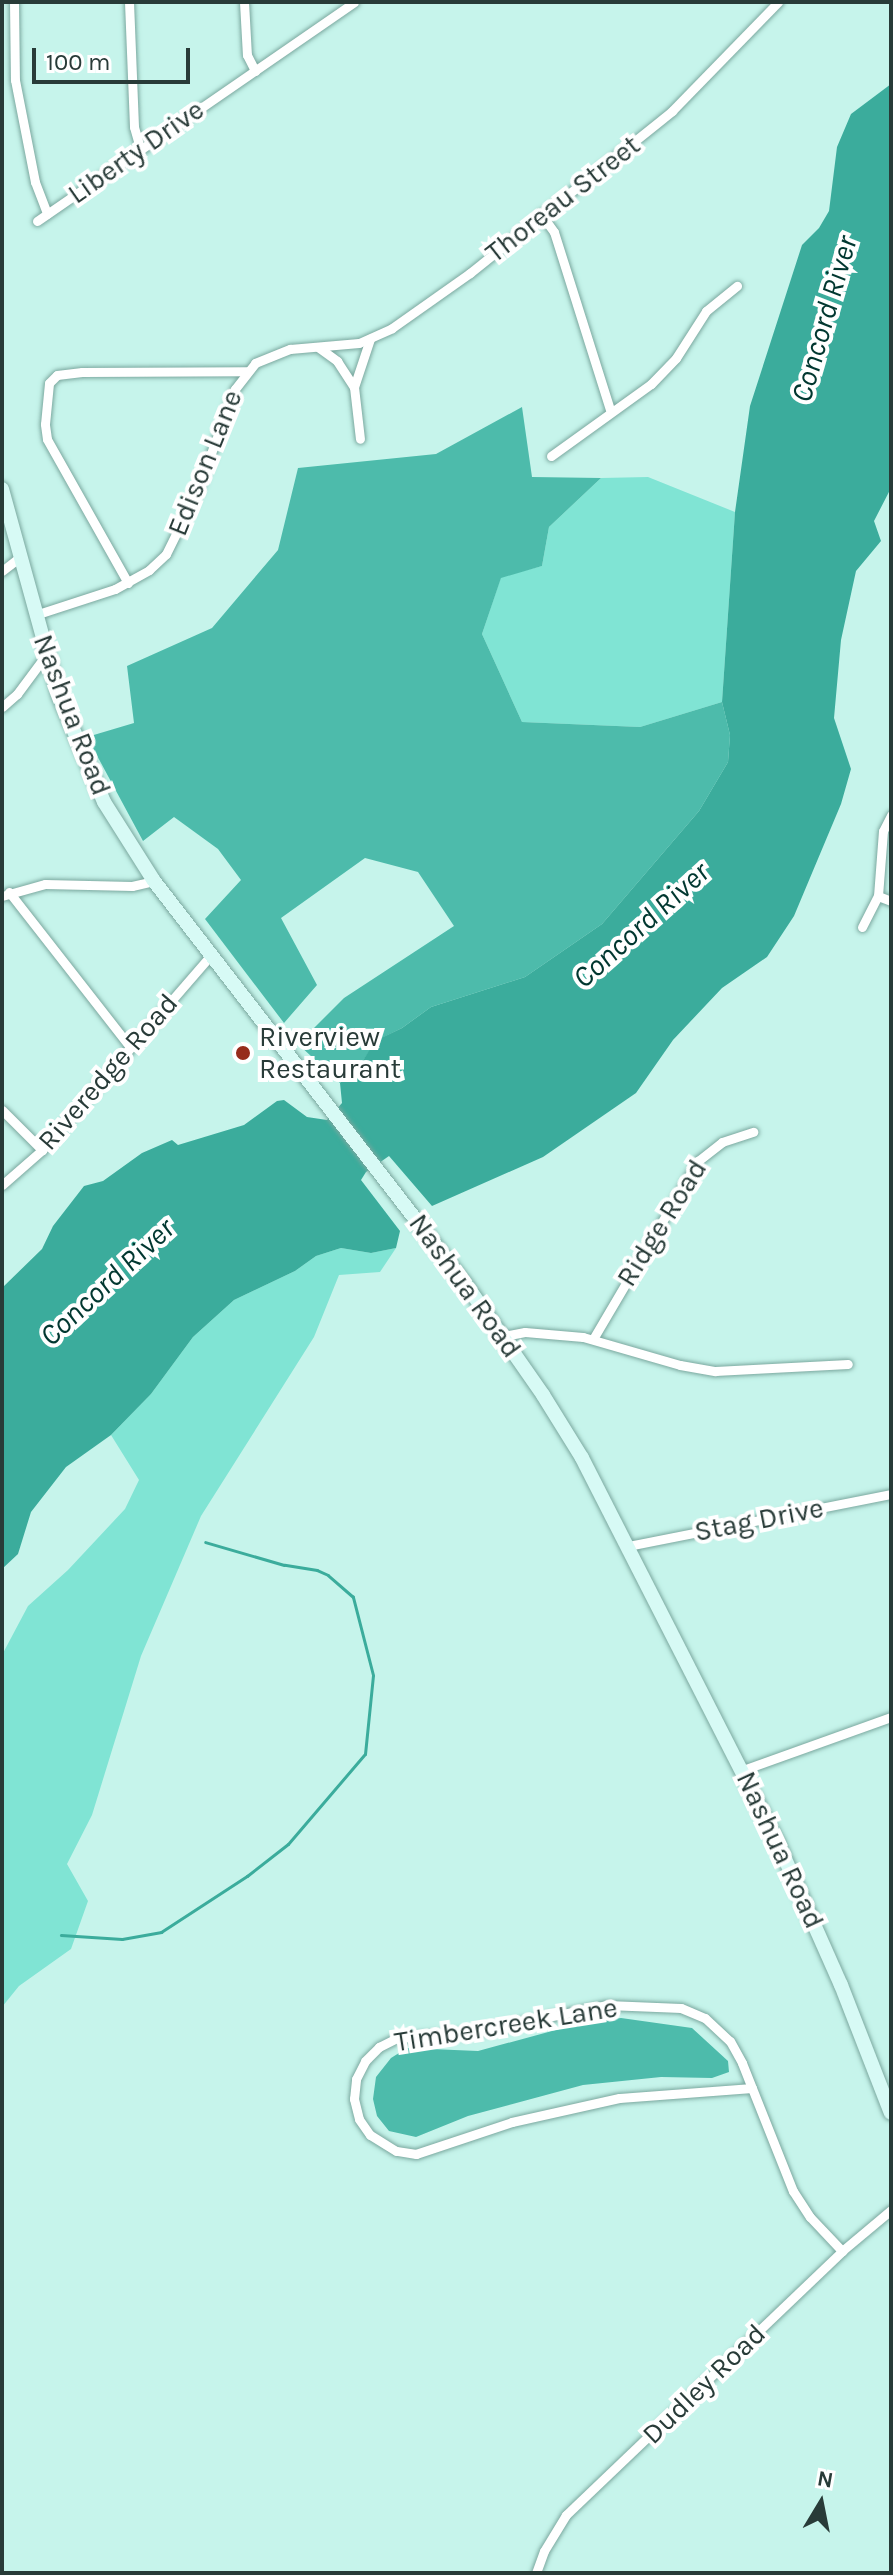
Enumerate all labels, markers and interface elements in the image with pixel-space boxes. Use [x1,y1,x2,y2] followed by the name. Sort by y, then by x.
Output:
[36,32,194,82] scale bar
[46,48,111,76] text: 100 m
[62,93,210,211] street label: Liberty Drive
[479,128,647,270] street label: Thoreau Street
[783,232,865,406] water label: Concord River
[161,385,249,541] street label: Edison Lane
[26,630,118,800] street label: Nashua Road
[565,854,717,996] water label: Concord River
[31,987,185,1157] street label: Riveredge Road
[259,1020,401,1086] place label: Riverview Restaurant
[234,1044,252,1062] marker: Riverview Restaurant
[610,1153,714,1293] street label: Ridge Road
[402,1207,528,1365] street label: Nashua Road
[32,1210,182,1354] water label: Concord River
[692,1491,826,1549] street label: Stag Drive
[729,1766,831,1934] street label: Nashua Road
[392,1991,620,2059] street label: Timbercreek Lane
[635,2317,773,2451] street label: Dudley Road
[781,2463,861,2543] north arrow
[815,2465,835,2494] text: N

